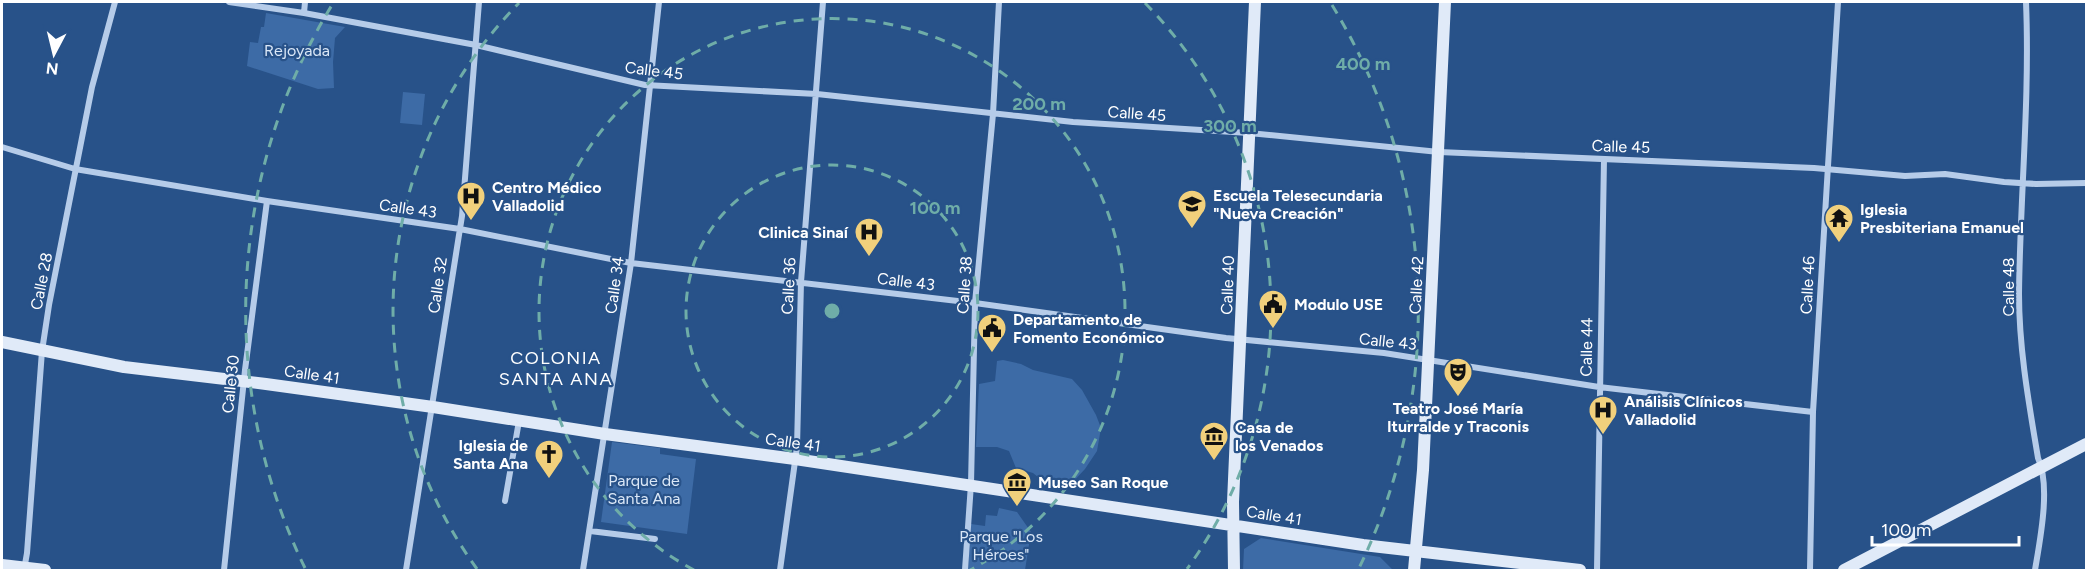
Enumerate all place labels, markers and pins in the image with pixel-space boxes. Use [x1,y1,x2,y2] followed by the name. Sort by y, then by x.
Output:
[492,178,602,215] place label: Centro Médico Valladolid
[455,180,487,222] hospital icon: Centro Médico Valladolid
[1213,186,1383,223] place label: Escuela Telesecundaria "Nueva Creación"
[1176,188,1208,230] school or university icon: Escuela Telesecundaria "Nueva Creación"
[1860,200,2024,237] place label: Iglesia Presbiteriana Emanuel
[1823,202,1855,244] temple icon: Iglesia Presbiteriana Emanuel
[853,216,885,258] hospital icon: Clinica Sinaí
[758,223,849,242] place label: Clinica Sinaí
[1257,288,1289,330] public building icon: Modulo USE
[1294,295,1383,314] place label: Modulo USE
[822,301,842,321] centre of rings
[1013,310,1164,347] place label: Departamento de Fomento Económico
[976,312,1008,354] public building icon: Departamento de Fomento Económico
[1442,356,1474,398] theatre icon: Teatro José María Iturralde y Traconis
[1624,392,1743,429] place label: Análisis Clínicos Valladolid
[1587,394,1619,436] hospital icon: Análisis Clínicos Valladolid
[1387,399,1530,436] place label: Teatro José María Iturralde y Traconis
[1235,418,1324,455] place label: Casa de los Venados
[1198,420,1230,462] museum icon: Casa de los Venados
[453,436,528,473] place label: Iglesia de Santa Ana
[533,438,565,480] church icon: Iglesia de Santa Ana
[1001,466,1033,508] museum icon: Museo San Roque
[1038,473,1169,492] place label: Museo San Roque

